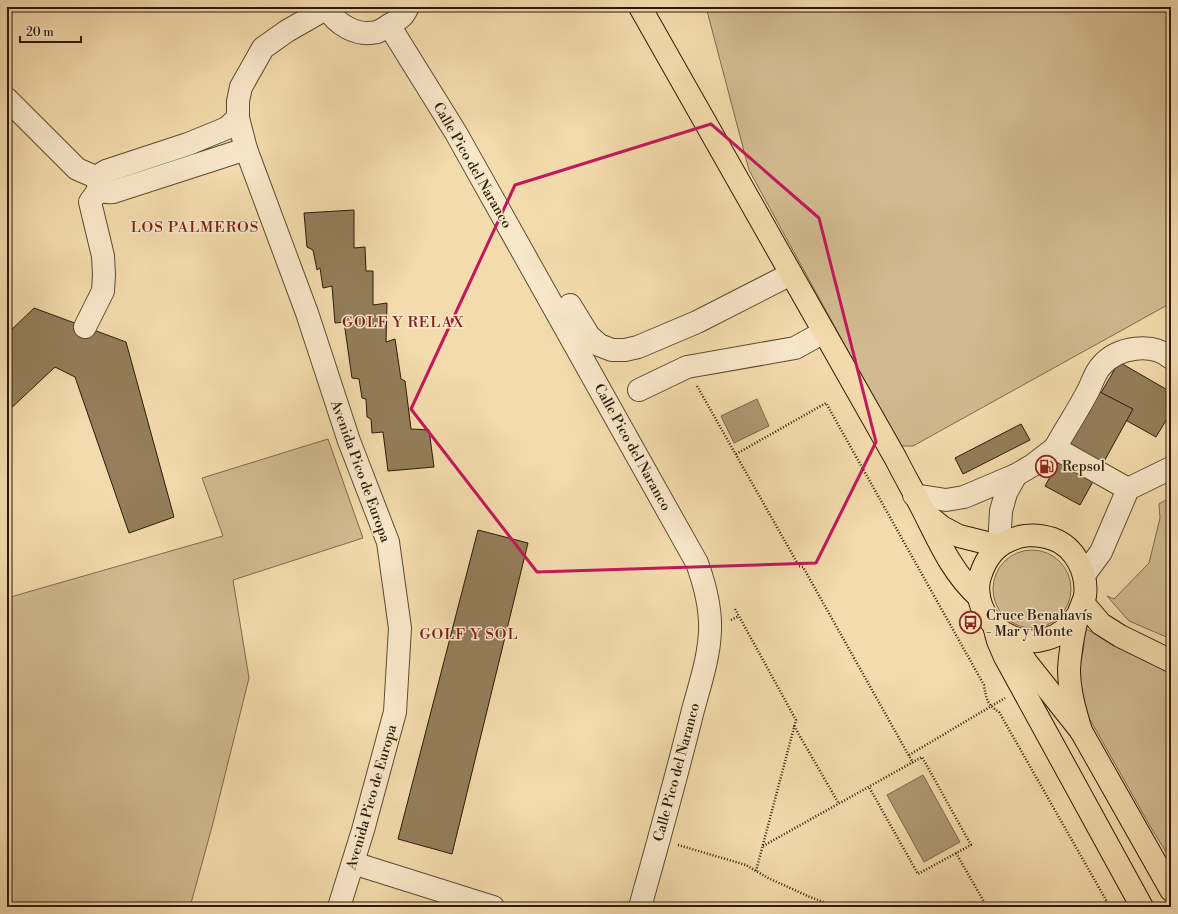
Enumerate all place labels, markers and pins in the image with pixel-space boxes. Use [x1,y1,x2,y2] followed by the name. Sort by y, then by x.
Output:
[1034,453,1060,479] fuel station icon: Repsol
[1062,458,1105,476] place label: Repsol
[986,607,1092,641] place label: Cruce Benahavís - Mar y Monte
[958,610,984,636] bus stop icon: Cruce Benahavís - Mar y Monte

